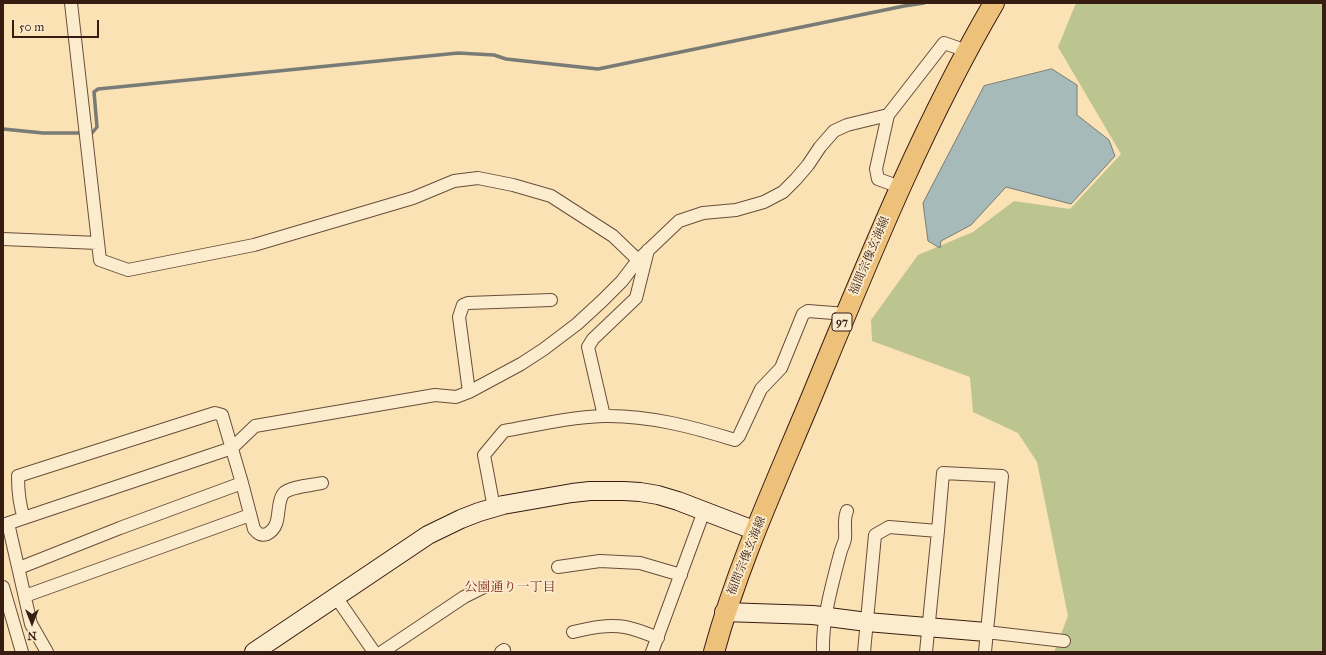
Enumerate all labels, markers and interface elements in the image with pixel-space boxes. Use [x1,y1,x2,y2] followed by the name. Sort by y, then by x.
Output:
[14,12,101,38] scale bar
[19,20,44,34] text: 50 m
[847,215,893,297] street label: 福間宗像玄海線
[832,313,852,331] road number: 97
[725,514,769,598] street label: 福間宗像玄海線
[465,580,555,596] district label: 公園通り一丁目
[12,603,52,643] north arrow
[27,629,37,642] text: N

